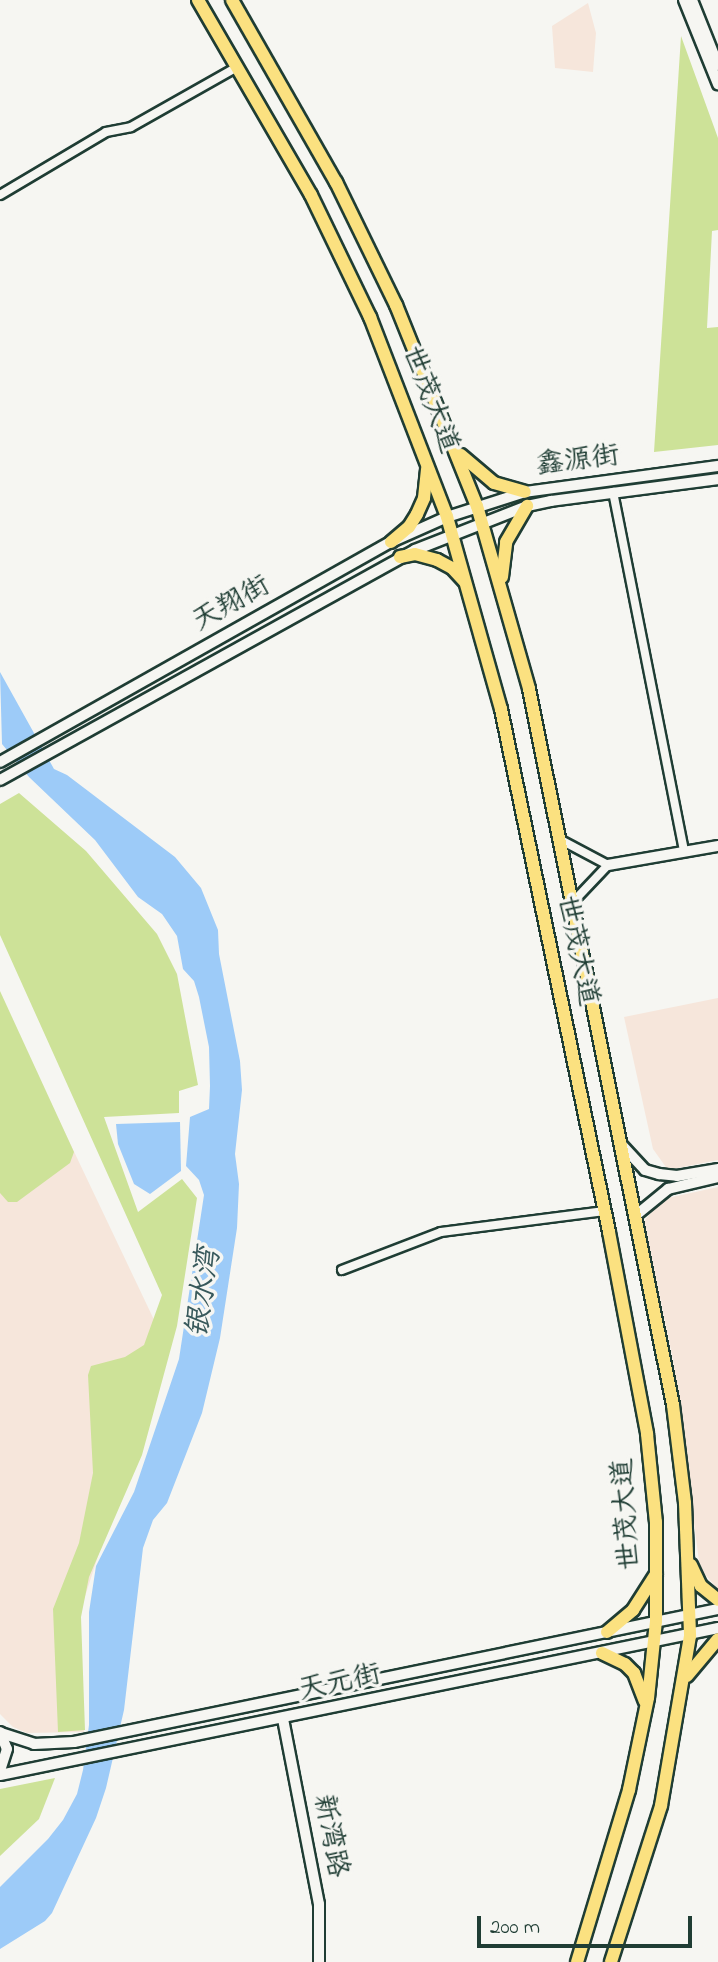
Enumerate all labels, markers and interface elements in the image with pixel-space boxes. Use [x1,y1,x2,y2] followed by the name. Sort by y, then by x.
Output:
[393,342,465,458] street label: 世茂大道
[534,440,622,484] street label: 鑫源街
[187,570,277,640] street label: 天翔街
[548,893,604,1009] street label: 世茂大道
[181,1246,229,1340] water label: 银水湾
[607,1457,649,1571] street label: 世茂大道
[295,1659,385,1709] street label: 天元街
[304,1792,354,1880] street label: 新湾路
[480,1902,695,1946] scale bar
[490,1913,540,1943] text: 200 m

